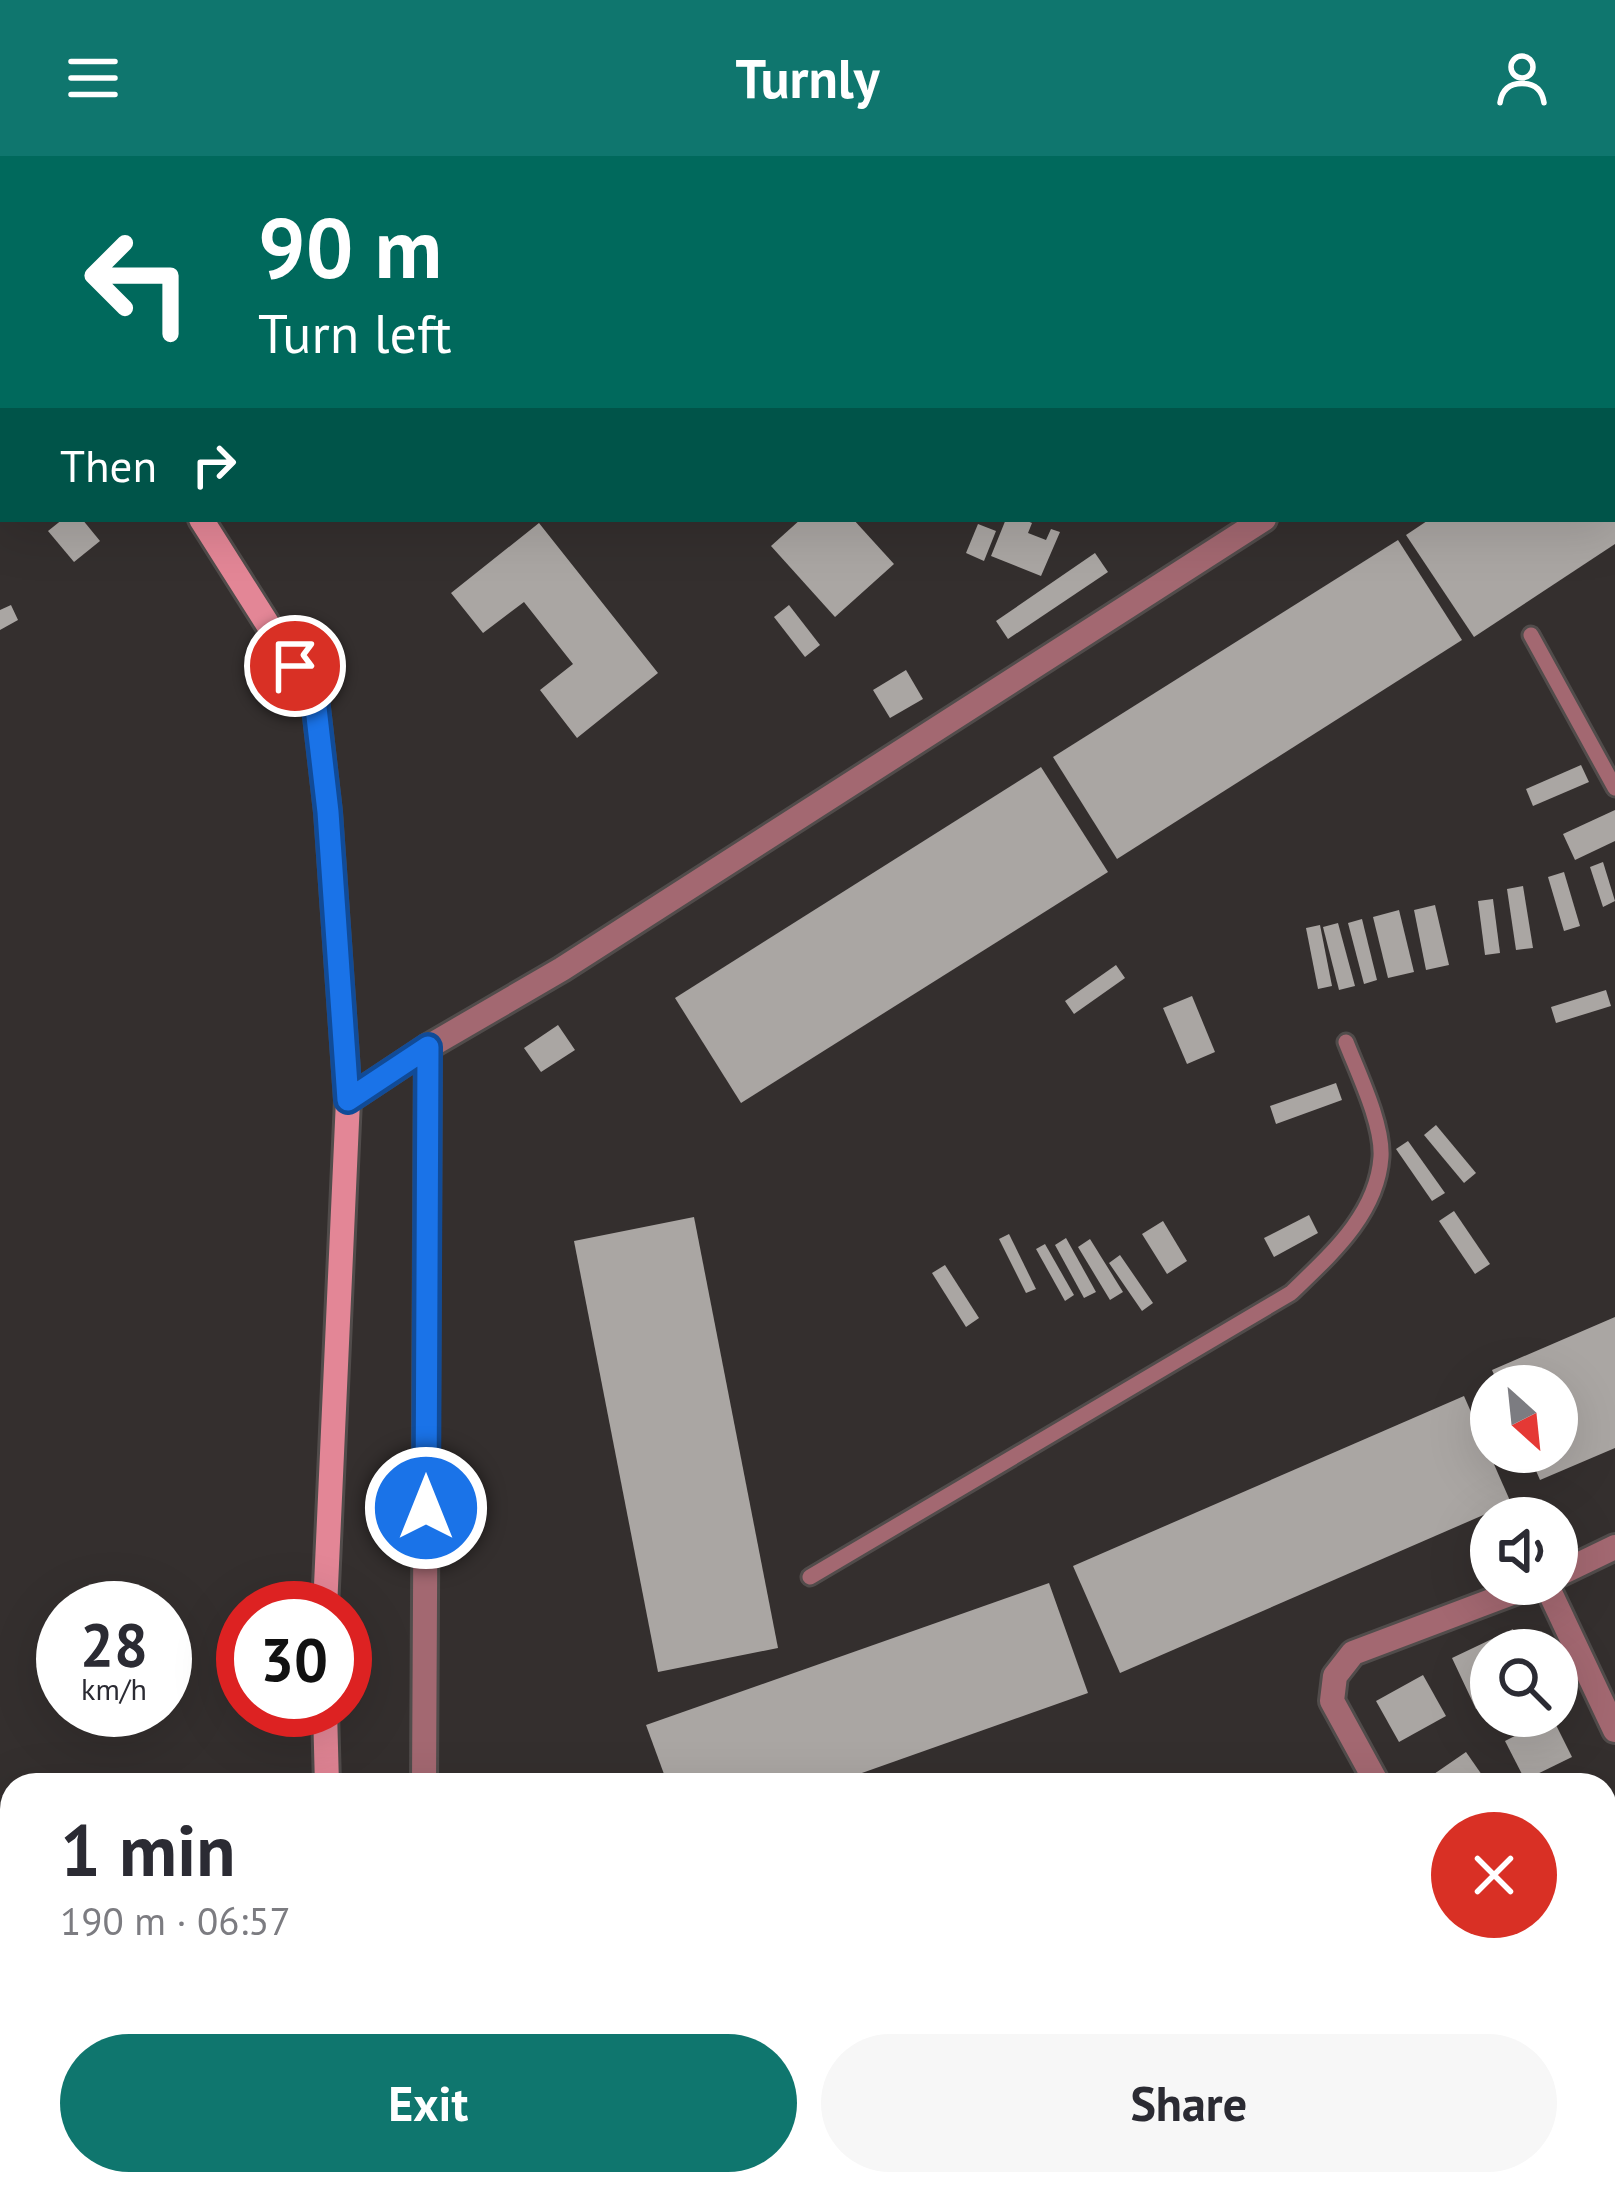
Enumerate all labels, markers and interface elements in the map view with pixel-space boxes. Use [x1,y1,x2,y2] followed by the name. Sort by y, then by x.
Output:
[735,43,880,113] text: Turnly
[60,45,126,111] icon: menu
[1489,45,1555,111] icon: person
[258,192,442,301] text: 90 m
[60,204,216,360] icon: left
[258,298,452,368] text: Turn left
[181,432,247,498] icon: right
[60,436,157,494] text: Then
[244,615,346,717] pin
[262,633,328,699] icon: arrive
[1470,1365,1578,1473] north arrow
[1470,1365,1578,1737] map controls
[363,1445,489,1571] position arrow
[1470,1497,1578,1605] button: sound
[216,1581,372,1737] speed limit sign: 30
[80,1605,148,1683] text: 28
[1470,1629,1578,1737] button: search
[81,1669,147,1708] text: km/h
[60,1803,236,1896] text: 1 min
[1431,1812,1557,1938] button: close
[60,1895,291,1946] text: 190 m · 06:57
[60,2034,797,2172] button: Exit
[821,2034,1557,2172] button: Share

